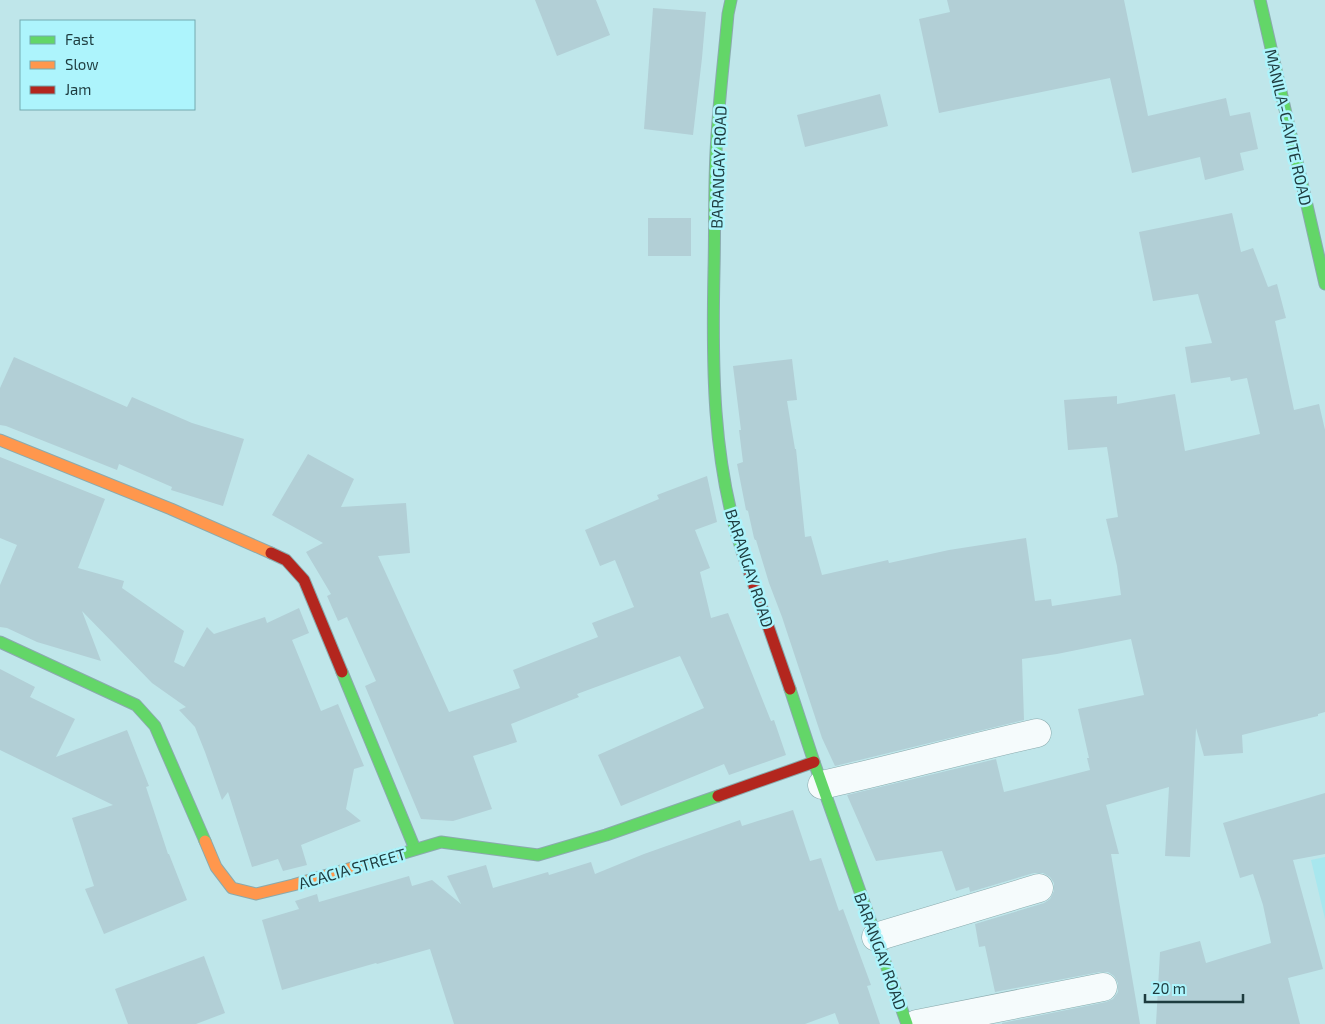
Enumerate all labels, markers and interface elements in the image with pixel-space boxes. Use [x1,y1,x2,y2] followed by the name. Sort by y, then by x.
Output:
[20,20,195,110] legend
[65,30,95,48] text: Fast
[1262,47,1316,207] street label: MANILA-CAVITE ROAD
[65,55,99,73] text: Slow
[65,80,91,98] text: Jam
[706,105,730,229] street label: BARANGAY ROAD
[722,506,778,630] street label: BARANGAY ROAD
[296,844,408,892] street label: ACACIA STREET
[851,890,911,1012] street label: BARANGAY ROAD
[1145,972,1242,1004] scale bar
[1152,979,1186,997] text: 20 m

